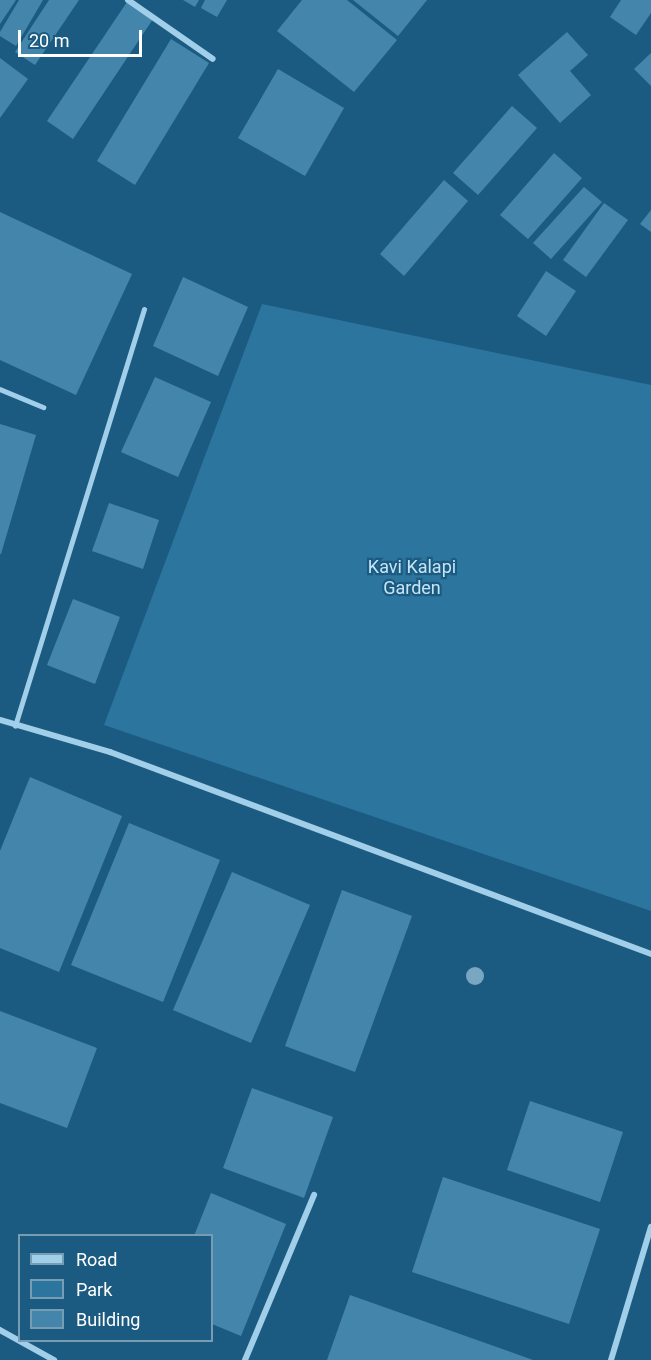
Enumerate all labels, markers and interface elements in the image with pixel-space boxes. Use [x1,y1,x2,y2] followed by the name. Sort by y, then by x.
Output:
[21,18,146,56] scale bar
[29,30,69,51] text: 20 m
[368,557,456,600] park label: Kavi Kalapi Garden
[18,1234,213,1342] legend
[76,1249,117,1270] text: Road
[76,1279,112,1300] text: Park
[76,1309,140,1330] text: Building

